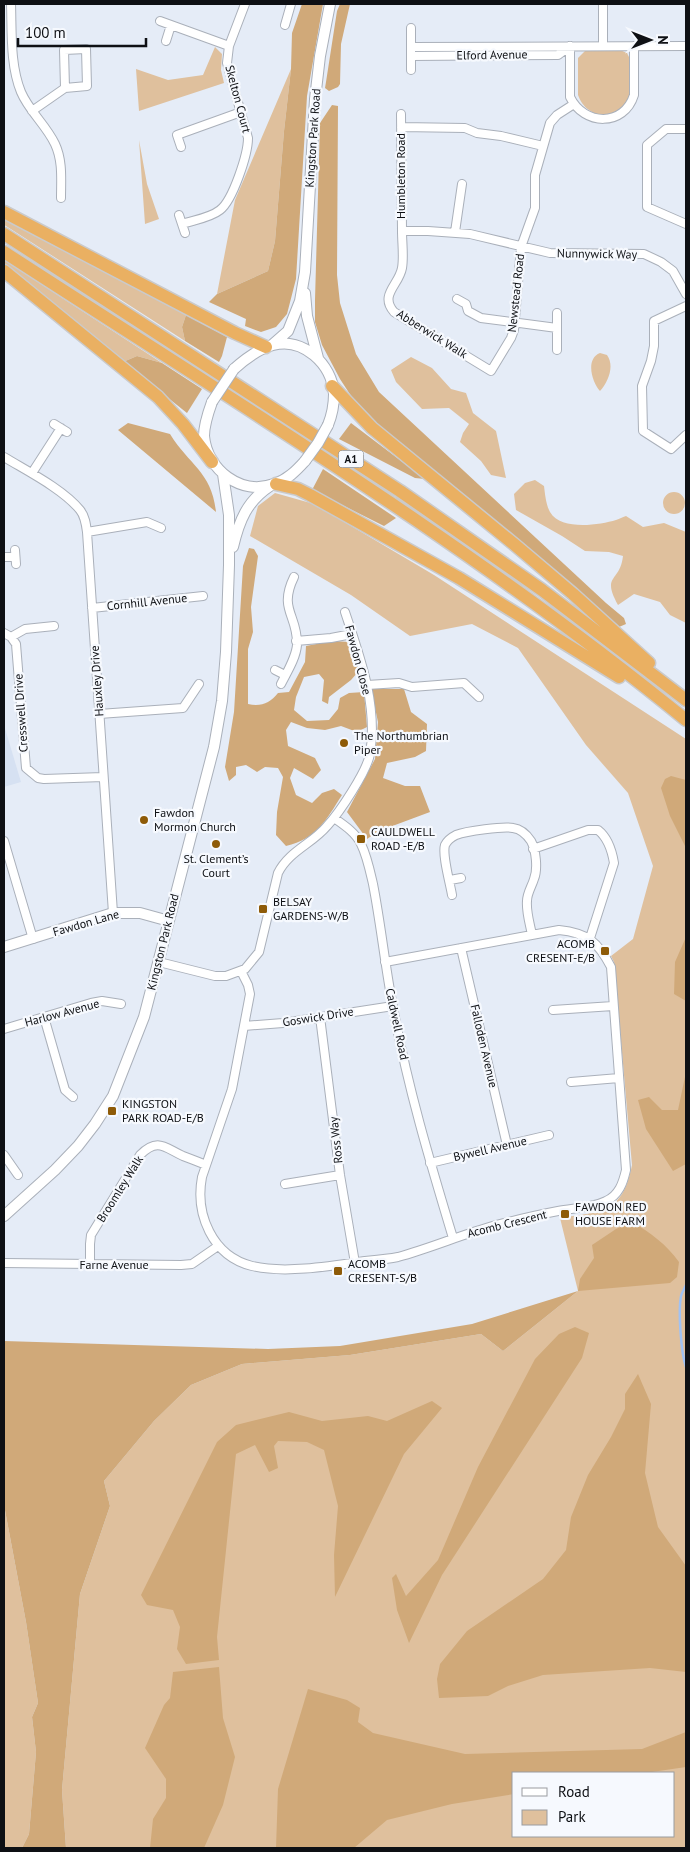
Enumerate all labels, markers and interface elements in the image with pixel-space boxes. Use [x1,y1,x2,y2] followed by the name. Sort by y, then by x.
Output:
[18,15,145,47] scale bar
[625,15,675,65] north arrow
[25,23,66,42] text: 100 m
[654,35,672,45] text: N
[456,46,528,63] street label: Elford Avenue
[222,63,255,134] street label: Skelton Court
[302,88,323,188] street label: Kingston Park Road
[393,133,408,219] street label: Humbleton Road
[557,245,638,262] street label: Nunnywick Way
[504,253,527,333] street label: Newstead Road
[394,306,471,361] street label: Abberwick Walk
[338,450,364,468] road number: A1
[106,590,188,613] street label: Cornhill Avenue
[342,623,375,696] street label: Fawdon Close
[87,645,106,717] street label: Hauxley Drive
[10,673,31,753] street label: Cresswell Drive
[354,728,449,757] place label: The Northumbrian Piper
[338,737,350,749] marker: The Northumbrian Piper
[154,805,236,834] place label: Fawdon Mormon Church
[138,814,150,826] marker: Fawdon Mormon Church
[371,824,435,853] place label: CAULDWELL ROAD -E/B
[355,833,367,845] marker: CAULDWELL ROAD -E/B
[210,838,222,850] marker: St. Clement’s Court
[183,851,249,880] place label: St. Clement’s Court
[143,892,182,992] street label: Kingston Park Road
[273,894,349,923] place label: BELSAY GARDENS-W/B
[257,903,269,915] marker: BELSAY GARDENS-W/B
[51,906,121,939] street label: Fawdon Lane
[526,936,595,965] place label: ACOMB CRESENT-E/B
[599,945,611,957] marker: ACOMB CRESENT-E/B
[383,987,412,1061] street label: Caldwell Road
[23,995,101,1030] street label: Harlow Avenue
[281,1003,355,1030] street label: Goswick Drive
[468,1003,501,1089] street label: Falloden Avenue
[122,1096,204,1125] place label: KINGSTON PARK ROAD-E/B
[106,1105,118,1117] marker: KINGSTON PARK ROAD-E/B
[326,1115,345,1164] street label: Ross Way
[452,1133,528,1164] street label: Bywell Avenue
[93,1152,146,1225] street label: Broomley Walk
[575,1199,647,1228] place label: FAWDON RED HOUSE FARM
[465,1206,548,1241] street label: Acomb Crescent
[559,1208,571,1220] marker: FAWDON RED HOUSE FARM
[348,1256,417,1285] place label: ACOMB CRESENT-S/B
[79,1257,149,1272] street label: Farne Avenue
[332,1265,344,1277] marker: ACOMB CRESENT-S/B
[512,1772,675,1837] legend
[558,1782,590,1801] text: Road
[558,1807,586,1826] text: Park

